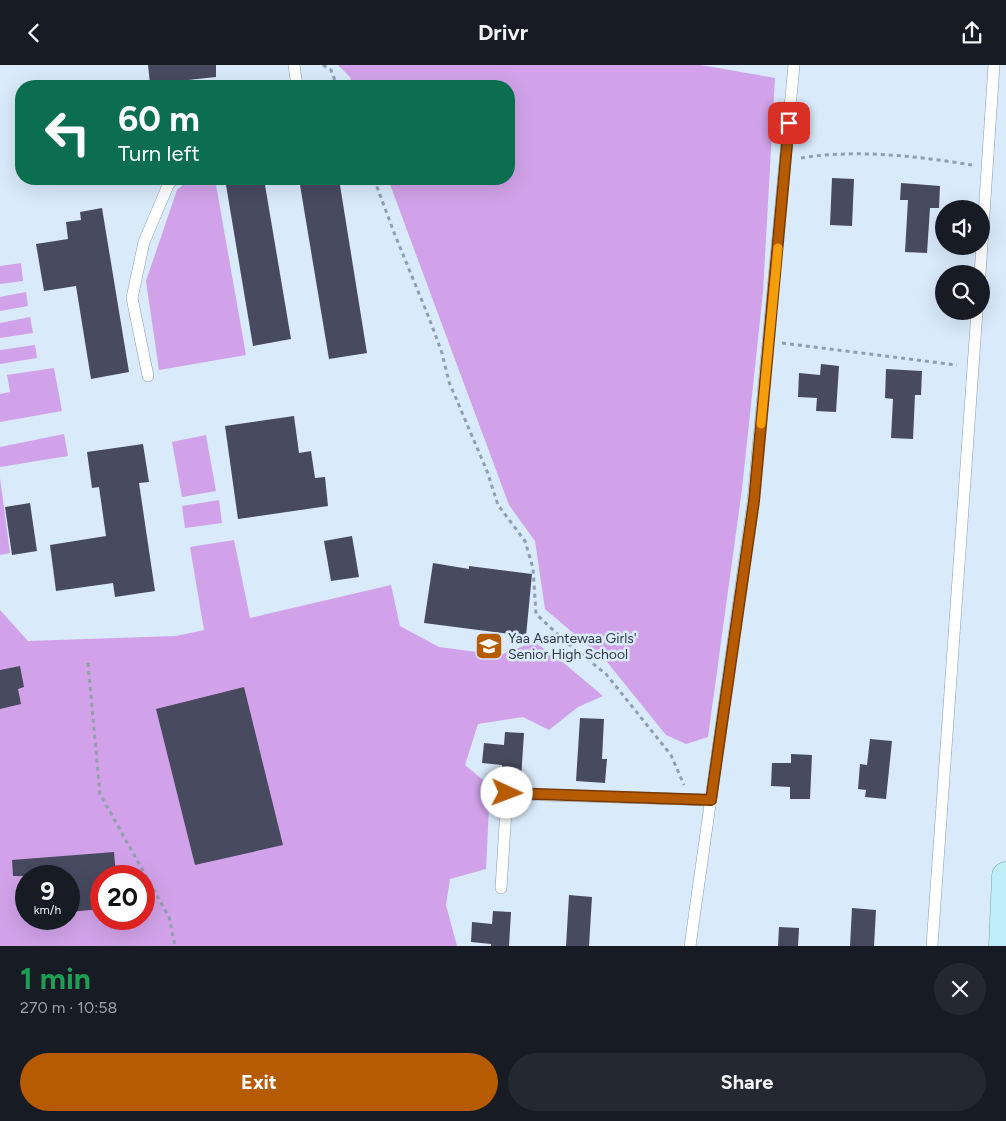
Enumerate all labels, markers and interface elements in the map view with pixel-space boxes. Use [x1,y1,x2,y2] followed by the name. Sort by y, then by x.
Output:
[20,19,48,47] icon: back
[478,19,528,46] text: Drivr
[958,19,986,47] icon: share
[118,98,200,140] text: 60 m
[35,100,100,165] icon: left
[768,102,810,144] pin
[775,109,803,137] icon: arrive
[118,140,200,167] text: Turn left
[935,200,990,320] map controls
[935,200,990,255] button: sound
[935,265,990,320] button: search
[508,630,637,663] place label: Yaa Asantewaa Girls' Senior High School
[474,631,504,661] school or university icon: Yaa Asantewaa Girls' Senior High School
[480,766,532,818] position arrow
[90,865,155,930] speed limit sign: 20
[40,876,55,906] text: 9
[34,903,61,917] text: km/h
[20,960,91,997] text: 1 min
[934,963,986,1015] button: close
[20,998,117,1017] text: 270 m · 10:58
[20,1053,498,1111] button: Exit
[508,1053,986,1111] button: Share

